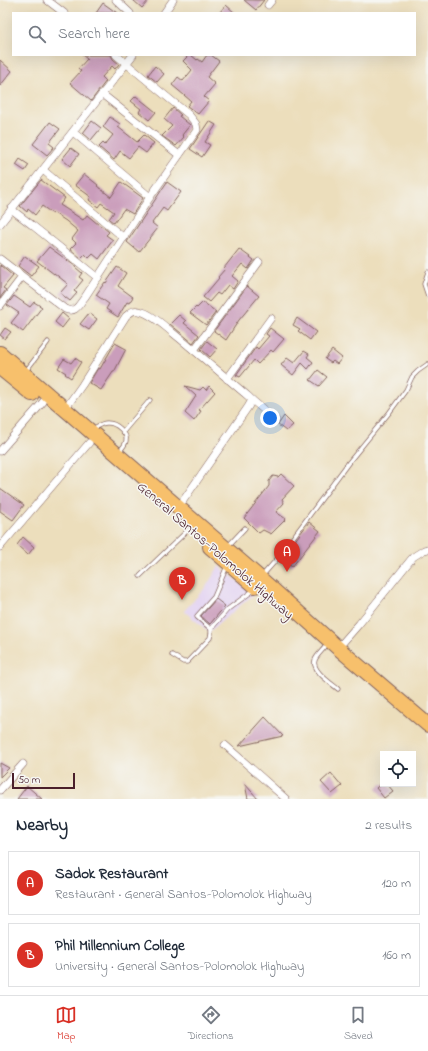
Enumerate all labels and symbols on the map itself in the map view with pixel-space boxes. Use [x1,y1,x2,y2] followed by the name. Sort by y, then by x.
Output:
[260,408,280,428] your location
[131,477,298,626] street label: General Santos-Polomolok Highway
[274,539,300,572] pin: A
[169,567,195,600] pin: B
[12,771,75,790] scale bar

